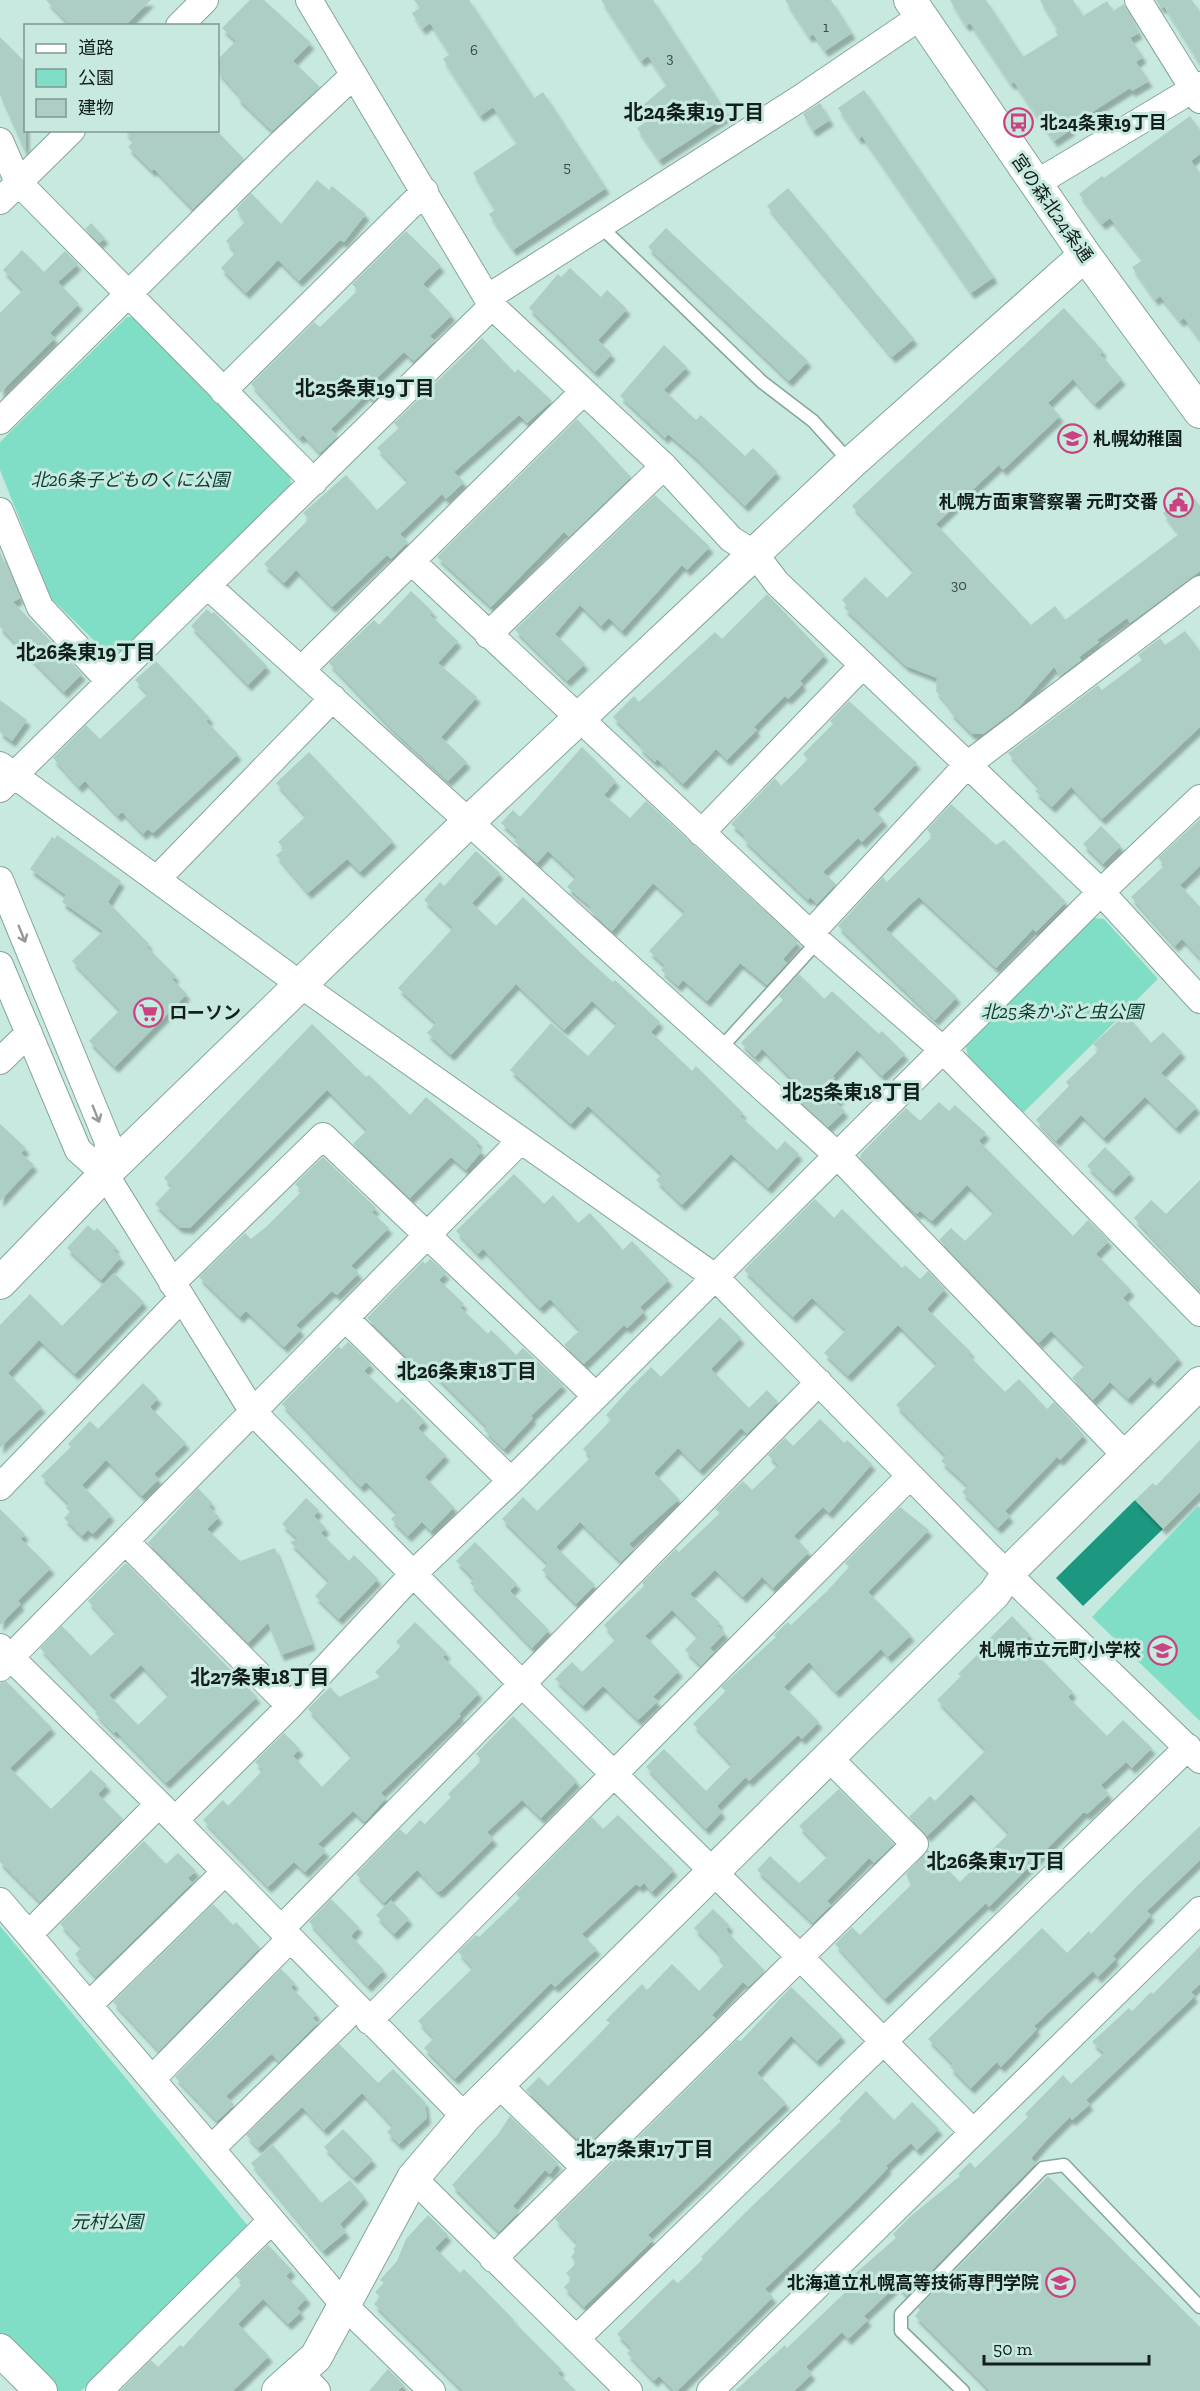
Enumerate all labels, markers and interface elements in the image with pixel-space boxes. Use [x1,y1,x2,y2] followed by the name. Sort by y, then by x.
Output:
[823,18,829,36] house number: 1
[24,24,219,132] legend
[78,37,114,59] text: 道路
[470,41,478,59] house number: 6
[666,49,674,67] house number: 3
[78,67,114,89] text: 公園
[78,97,114,119] text: 建物
[624,100,764,124] district label: 北24条東19丁目
[1003,107,1035,139] bus stop icon: 北24条東19丁目
[1040,112,1167,134] place label: 北24条東19丁目
[1007,150,1097,266] street label: 宮の森北24条通
[563,158,571,176] house number: 5
[295,376,435,400] district label: 北25条東19丁目
[1056,423,1088,455] school or university icon: 札幌幼稚園
[1093,428,1183,450] place label: 札幌幼稚園
[31,469,232,491] park label: 北26条子どものくに公園
[1163,486,1195,518] public building icon: 札幌方面東警察署 元町交番
[939,491,1158,513] place label: 札幌方面東警察署 元町交番
[951,576,967,594] house number: 30
[16,640,156,664] district label: 北26条東19丁目
[17,924,28,942] one-way arrow
[132,997,164,1029] supermarket icon: ローソン
[981,1001,1146,1023] park label: 北25条かぶと虫公園
[169,1002,241,1024] place label: ローソン
[782,1080,922,1104] district label: 北25条東18丁目
[91,1104,102,1123] one-way arrow
[397,1359,537,1383] district label: 北26条東18丁目
[1146,1634,1178,1666] school or university icon: 札幌市立元町小学校
[979,1639,1141,1661] place label: 札幌市立元町小学校
[190,1665,330,1689] district label: 北27条東18丁目
[926,1849,1066,1873] district label: 北26条東17丁目
[576,2137,714,2161] district label: 北27条東17丁目
[71,2211,146,2233] park label: 元村公園
[1044,2267,1076,2299] school or university icon: 北海道立札幌高等技術専門学院
[787,2272,1039,2294] place label: 北海道立札幌高等技術専門学院
[984,2328,1149,2366] scale bar
[993,2338,1033,2360] text: 50 m

